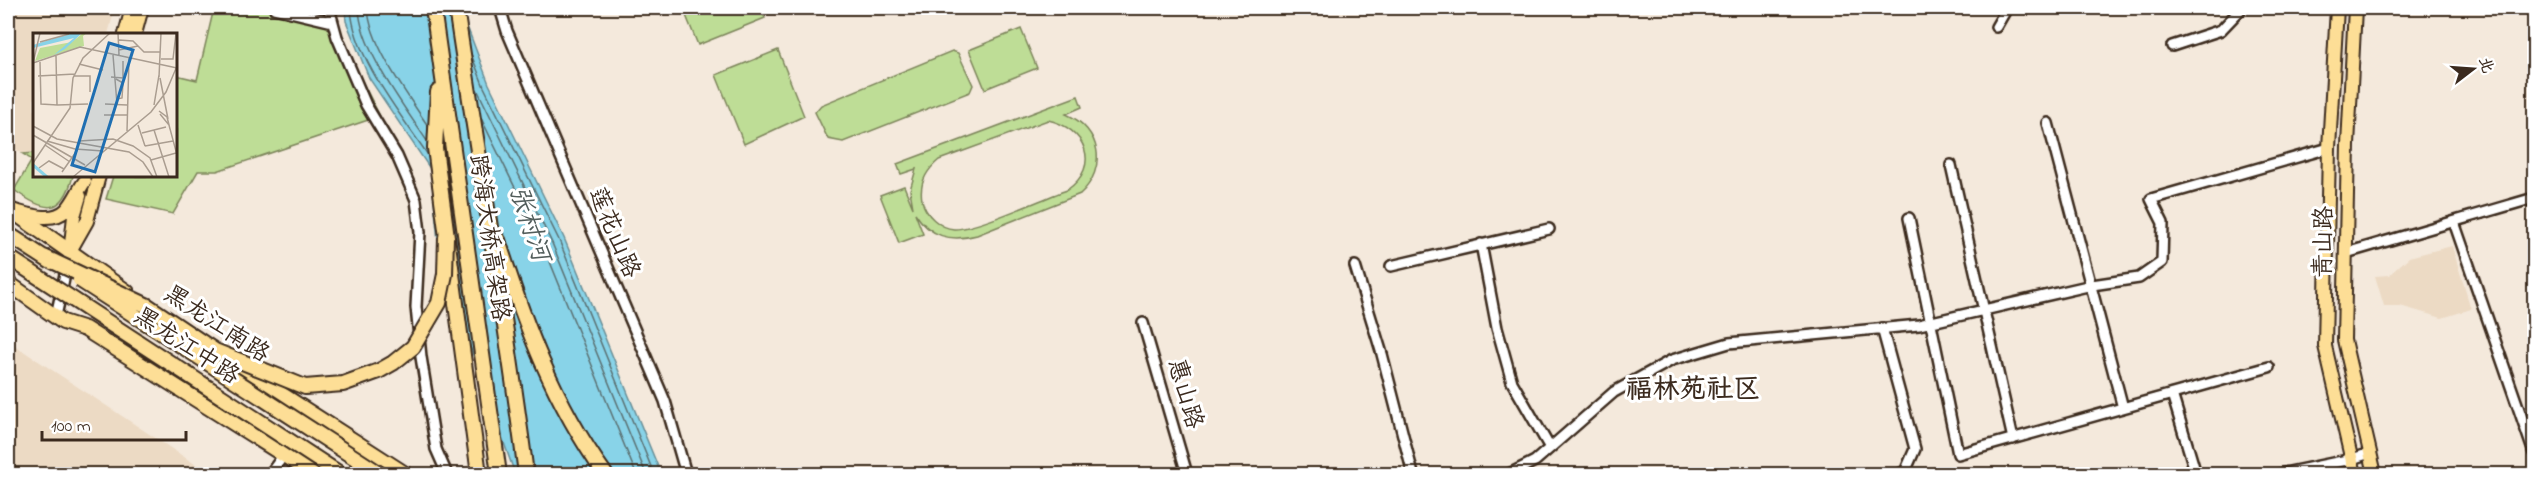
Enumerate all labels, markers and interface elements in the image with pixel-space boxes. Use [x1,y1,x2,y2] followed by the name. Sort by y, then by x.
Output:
[33,33,177,177] inset map
[2443,39,2503,99] north arrow
[2472,54,2499,76] text: 北
[459,152,517,324] street label: 跨海大桥高架路
[497,181,560,271] water label: 张村河
[578,182,648,284] street label: 莲花山路
[2307,206,2343,278] street label: 青山路
[156,278,276,372] street label: 黑龙江南路
[126,300,246,394] street label: 黑龙江中路
[1157,355,1211,433] street label: 惠山路
[1626,371,1761,410] district label: 福林苑社区
[42,404,186,442] scale bar
[51,414,91,440] text: 100 m

